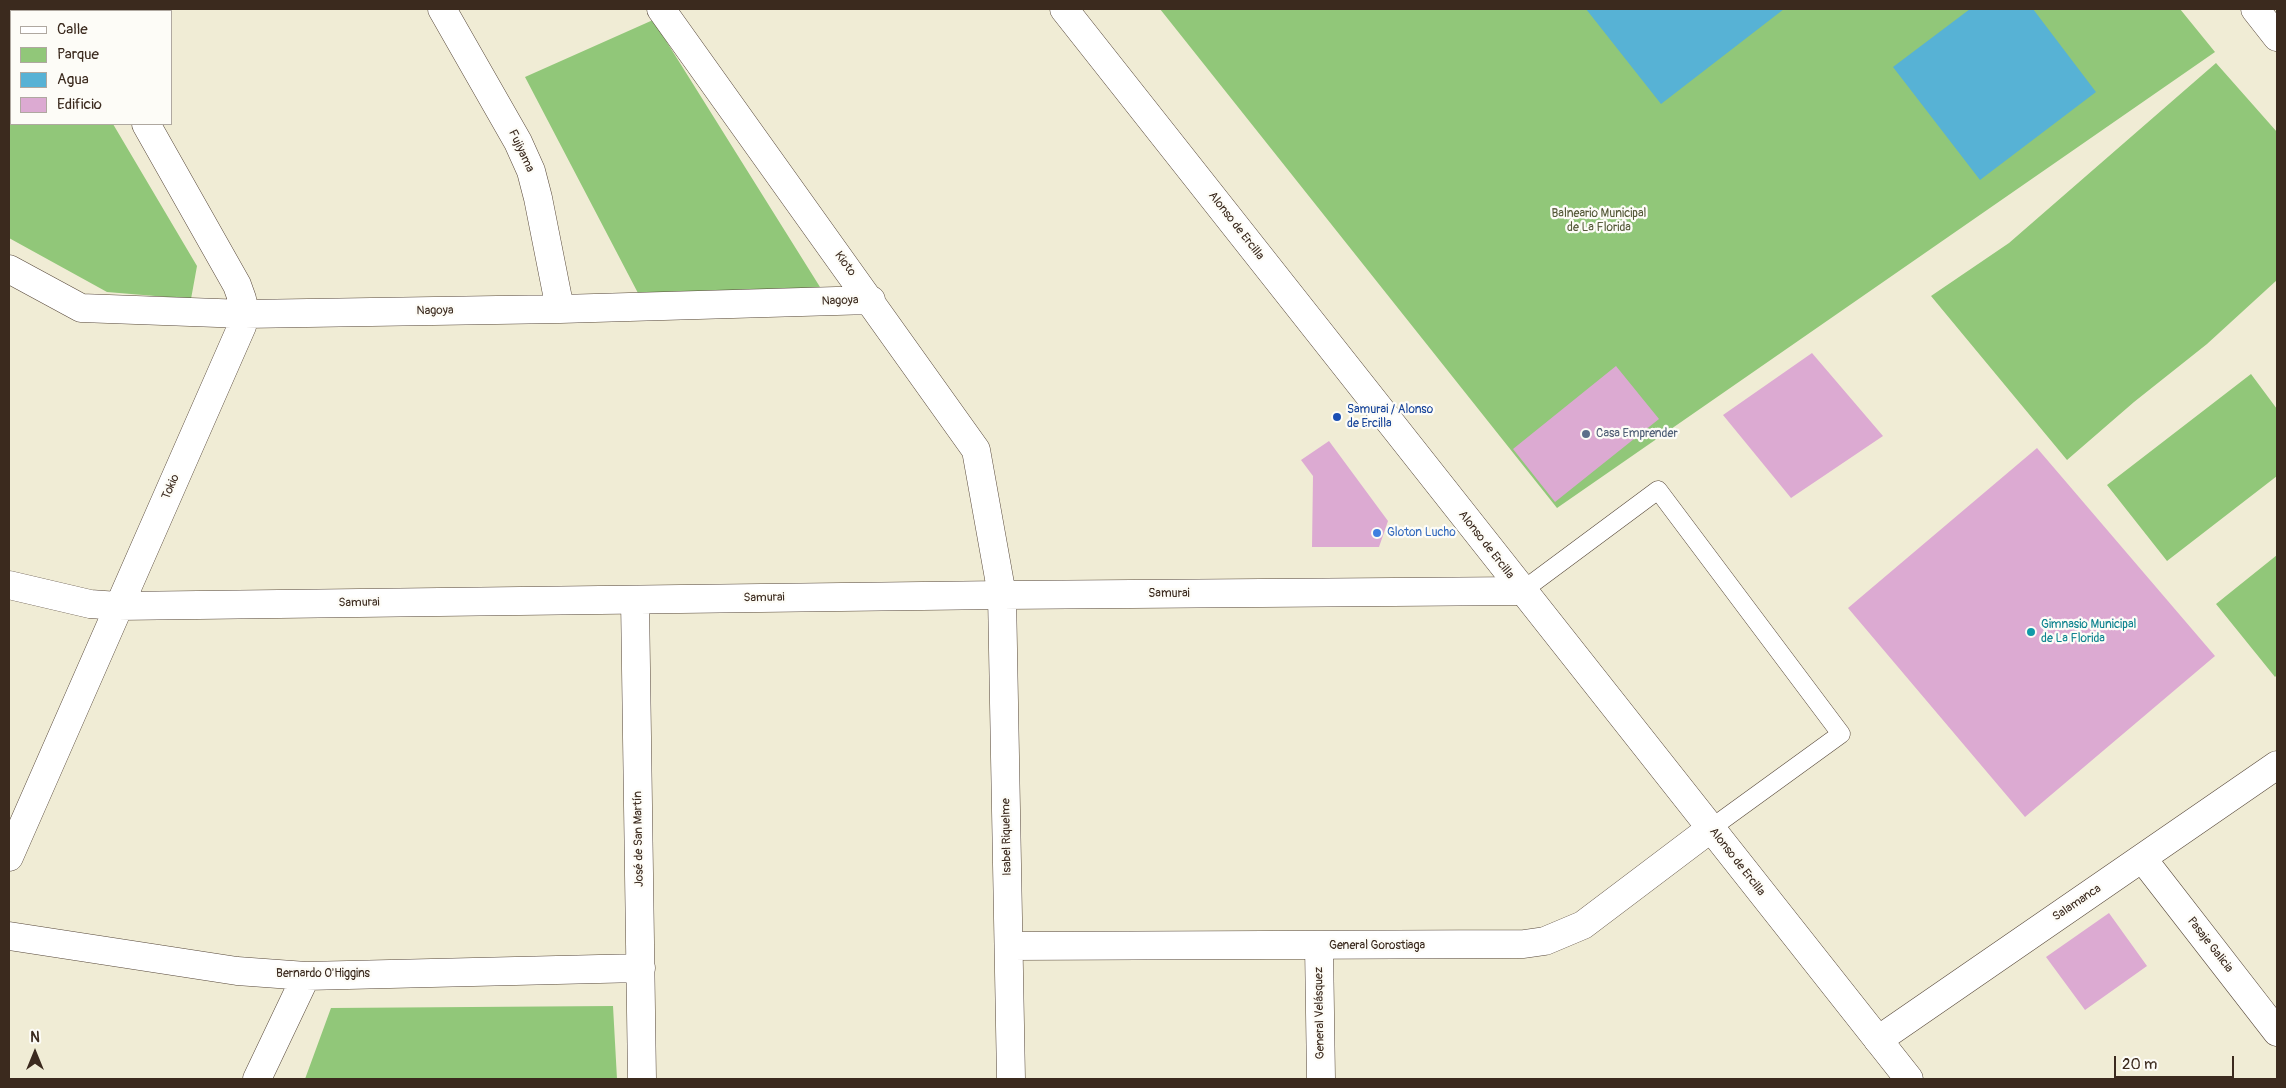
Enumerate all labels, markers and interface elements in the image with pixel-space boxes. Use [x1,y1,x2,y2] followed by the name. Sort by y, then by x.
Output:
[10,10,172,125] legend
[57,20,88,39] text: Calle
[57,45,99,64] text: Parque
[57,70,89,89] text: Agua
[57,95,102,114] text: Edificio
[505,128,537,174] street label: Fujiyama
[1205,189,1267,263] street label: Alonso de Ercilla
[1552,207,1646,235] park label: Balneario Municipal de La Florida
[831,249,859,279] street label: Kioto
[821,293,859,309] street label: Nagoya
[416,303,454,319] street label: Nagoya
[1347,403,1433,431] place label: Samurai / Alonso de Ercilla
[1331,411,1343,423] marker: Samurai / Alonso de Ercilla
[1596,427,1678,441] place label: Casa Emprender
[1580,428,1592,440] marker: Casa Emprender
[159,472,183,502] street label: Tokio
[1455,508,1517,582] street label: Alonso de Ercilla
[1387,526,1456,540] place label: Gloton Lucho
[1371,527,1383,539] marker: Gloton Lucho
[1148,587,1190,601] street label: Samurai
[743,590,785,606] street label: Samurai
[338,595,380,611] street label: Samurai
[2041,618,2136,646] place label: Gimnasio Municipal de La Florida
[2025,626,2037,638] marker: Gimnasio Municipal de La Florida
[631,791,647,887] street label: José de San Martín
[999,798,1015,876] street label: Isabel Riquelme
[1706,825,1768,899] street label: Alonso de Ercilla
[2050,882,2104,924] street label: Salamanca
[2184,914,2236,976] street label: Pasaje Galicia
[1329,939,1425,953] street label: General Gorostiaga
[276,967,370,981] street label: Bernardo O'Higgins
[1312,967,1328,1059] street label: General Velásquez
[10,1028,60,1078] north arrow
[30,1029,40,1046] text: N
[2116,1046,2236,1078] scale bar
[2122,1055,2157,1074] text: 20 m

